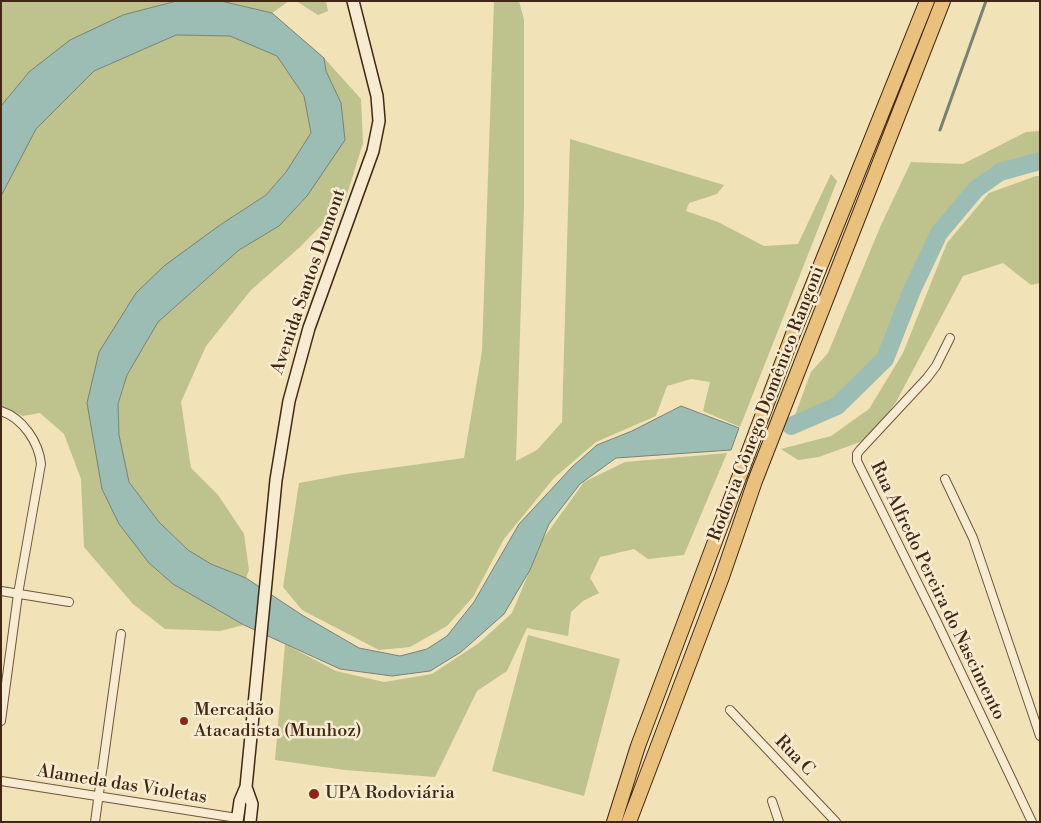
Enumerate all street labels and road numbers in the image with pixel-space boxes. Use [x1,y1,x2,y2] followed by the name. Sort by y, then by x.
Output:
[267,187,351,377] street label: Avenida Santos Dumont
[704,263,830,545] street label: Rodovia Cônego Domênico Rangoni
[865,458,1009,724] street label: Rua Alfredo Pereira do Nascimento
[770,731,818,781] street label: Rua C
[36,761,208,809] street label: Alameda das Violetas

